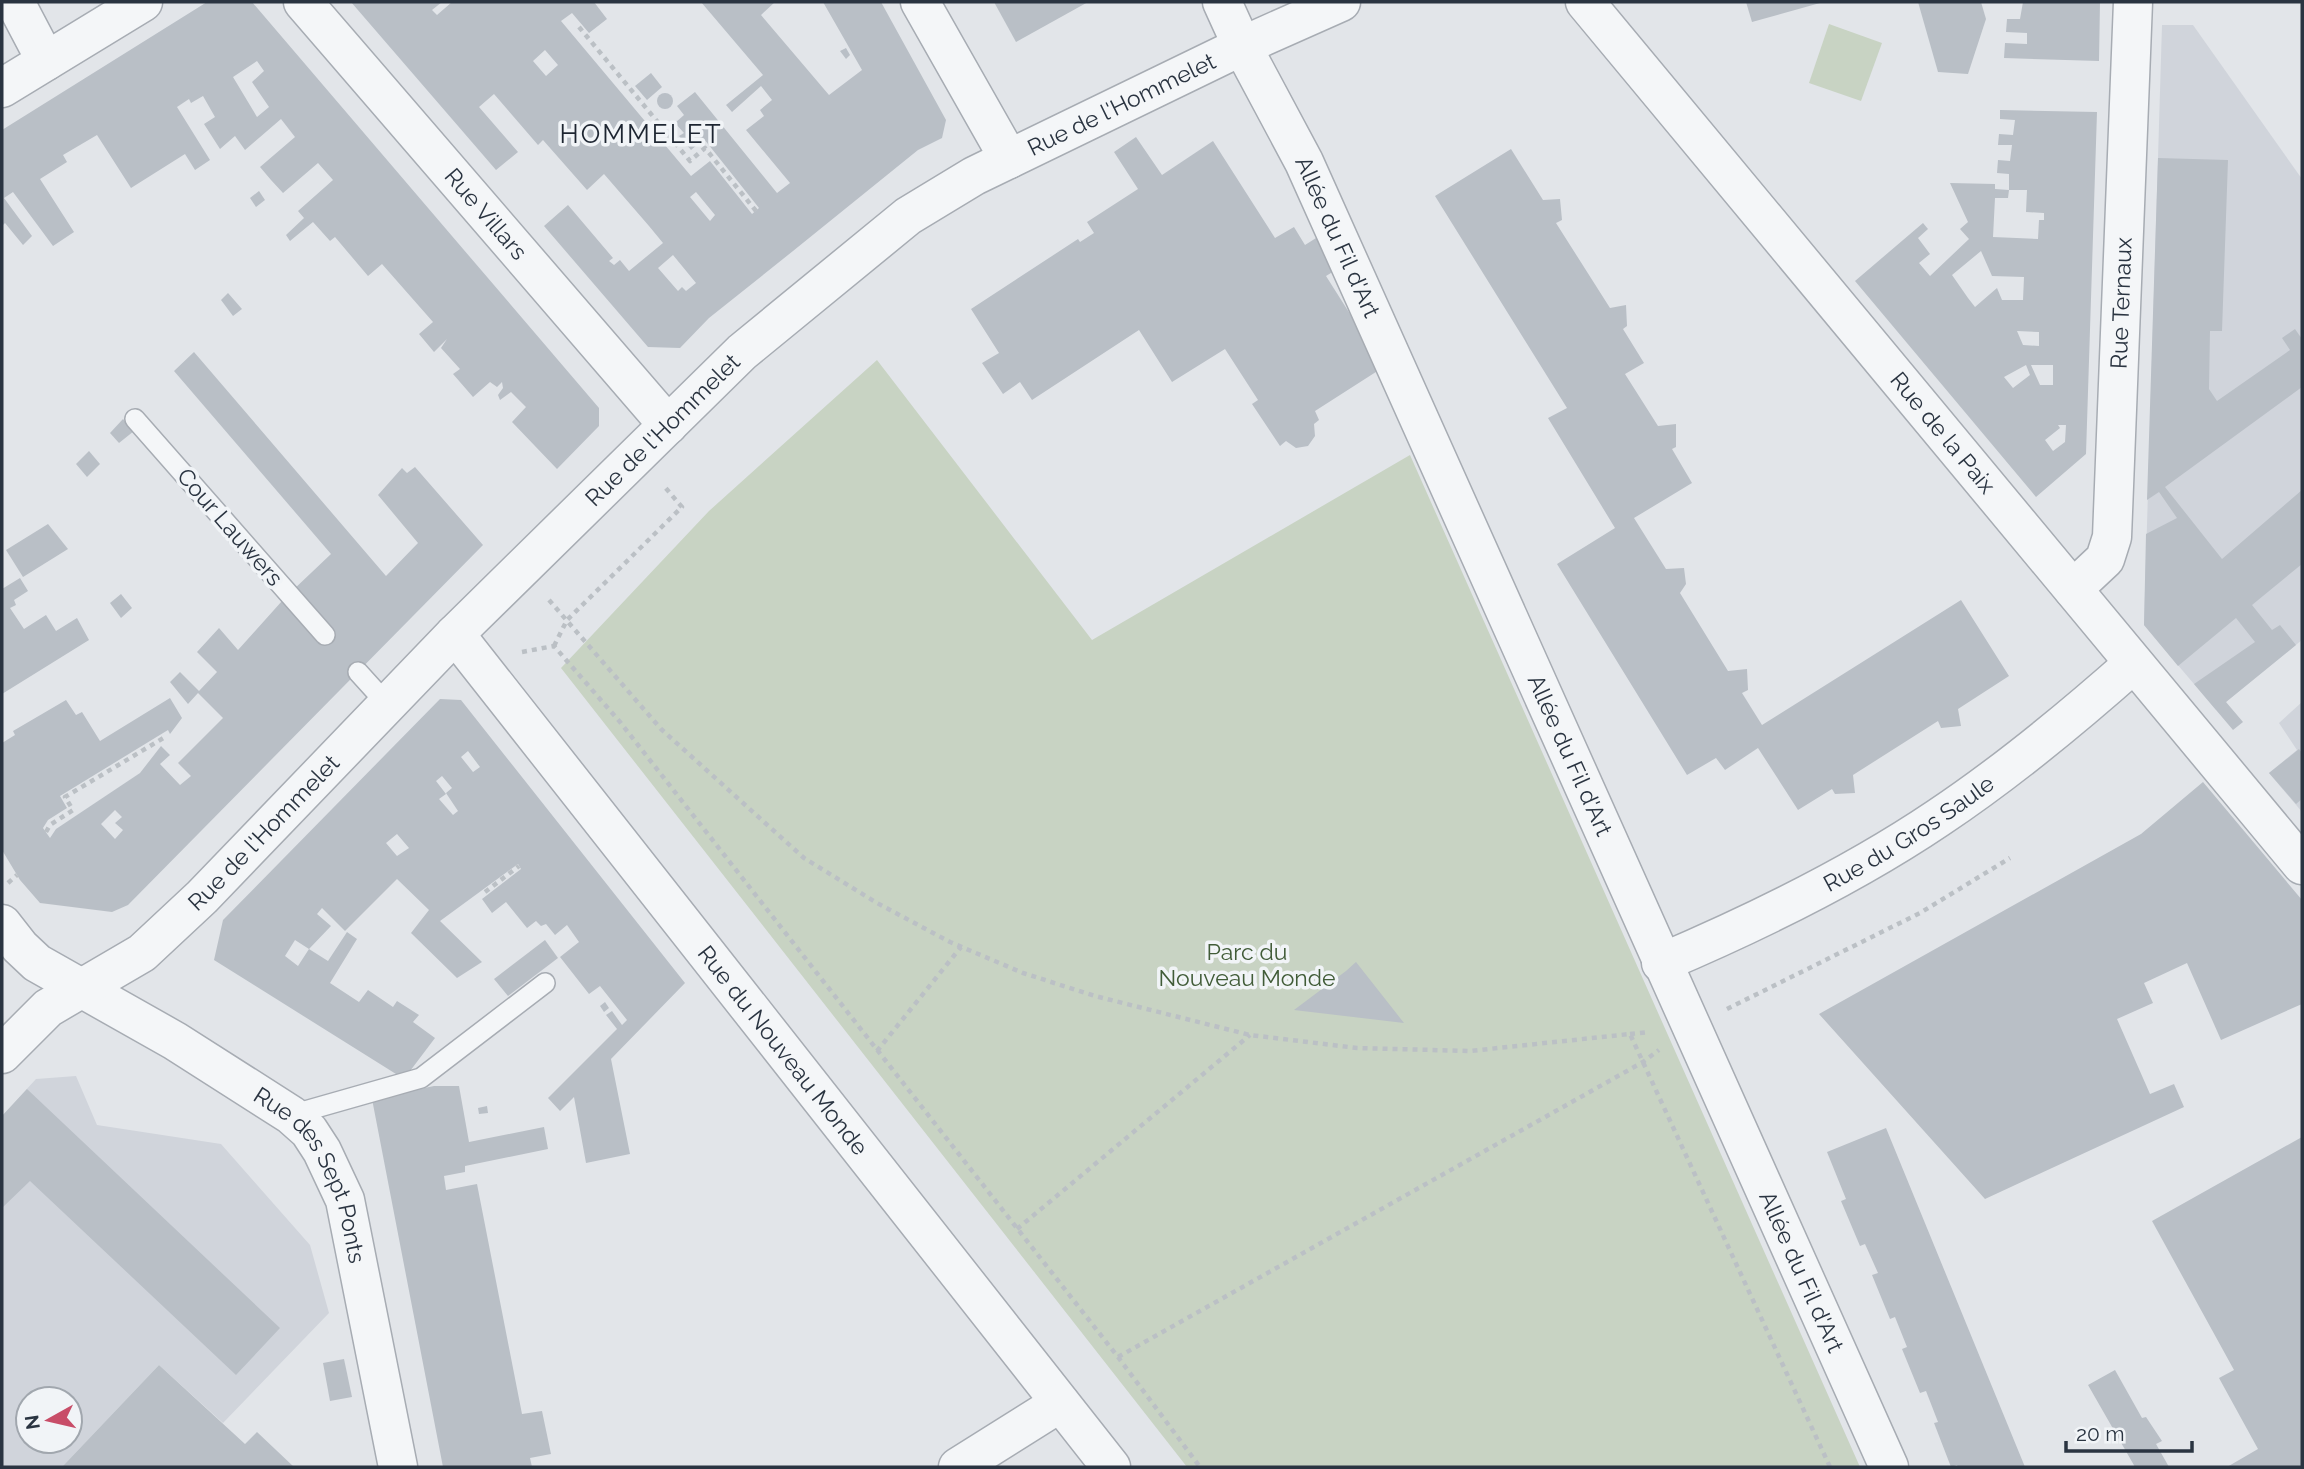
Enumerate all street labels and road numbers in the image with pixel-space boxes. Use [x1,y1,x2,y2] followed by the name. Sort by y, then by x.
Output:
[1023,47,1220,161] street label: Rue de l'Hommelet
[1290,152,1386,322] street label: Allée du Fil d'Art
[439,162,533,265] street label: Rue Villars
[2105,236,2137,369] street label: Rue Ternaux
[579,348,745,511] street label: Rue de l'Hommelet
[1885,366,2002,499] street label: Rue de la Paix
[172,462,289,591] street label: Cour Lauwers
[1523,670,1618,840] street label: Allée du Fil d'Art
[182,749,345,916] street label: Rue de l'Hommelet
[1819,769,1999,897] street label: Rue du Gros Saule
[693,940,874,1160] street label: Rue du Nouveau Monde
[249,1081,371,1265] street label: Rue des Sept Ponts
[1754,1187,1850,1357] street label: Allée du Fil d'Art

